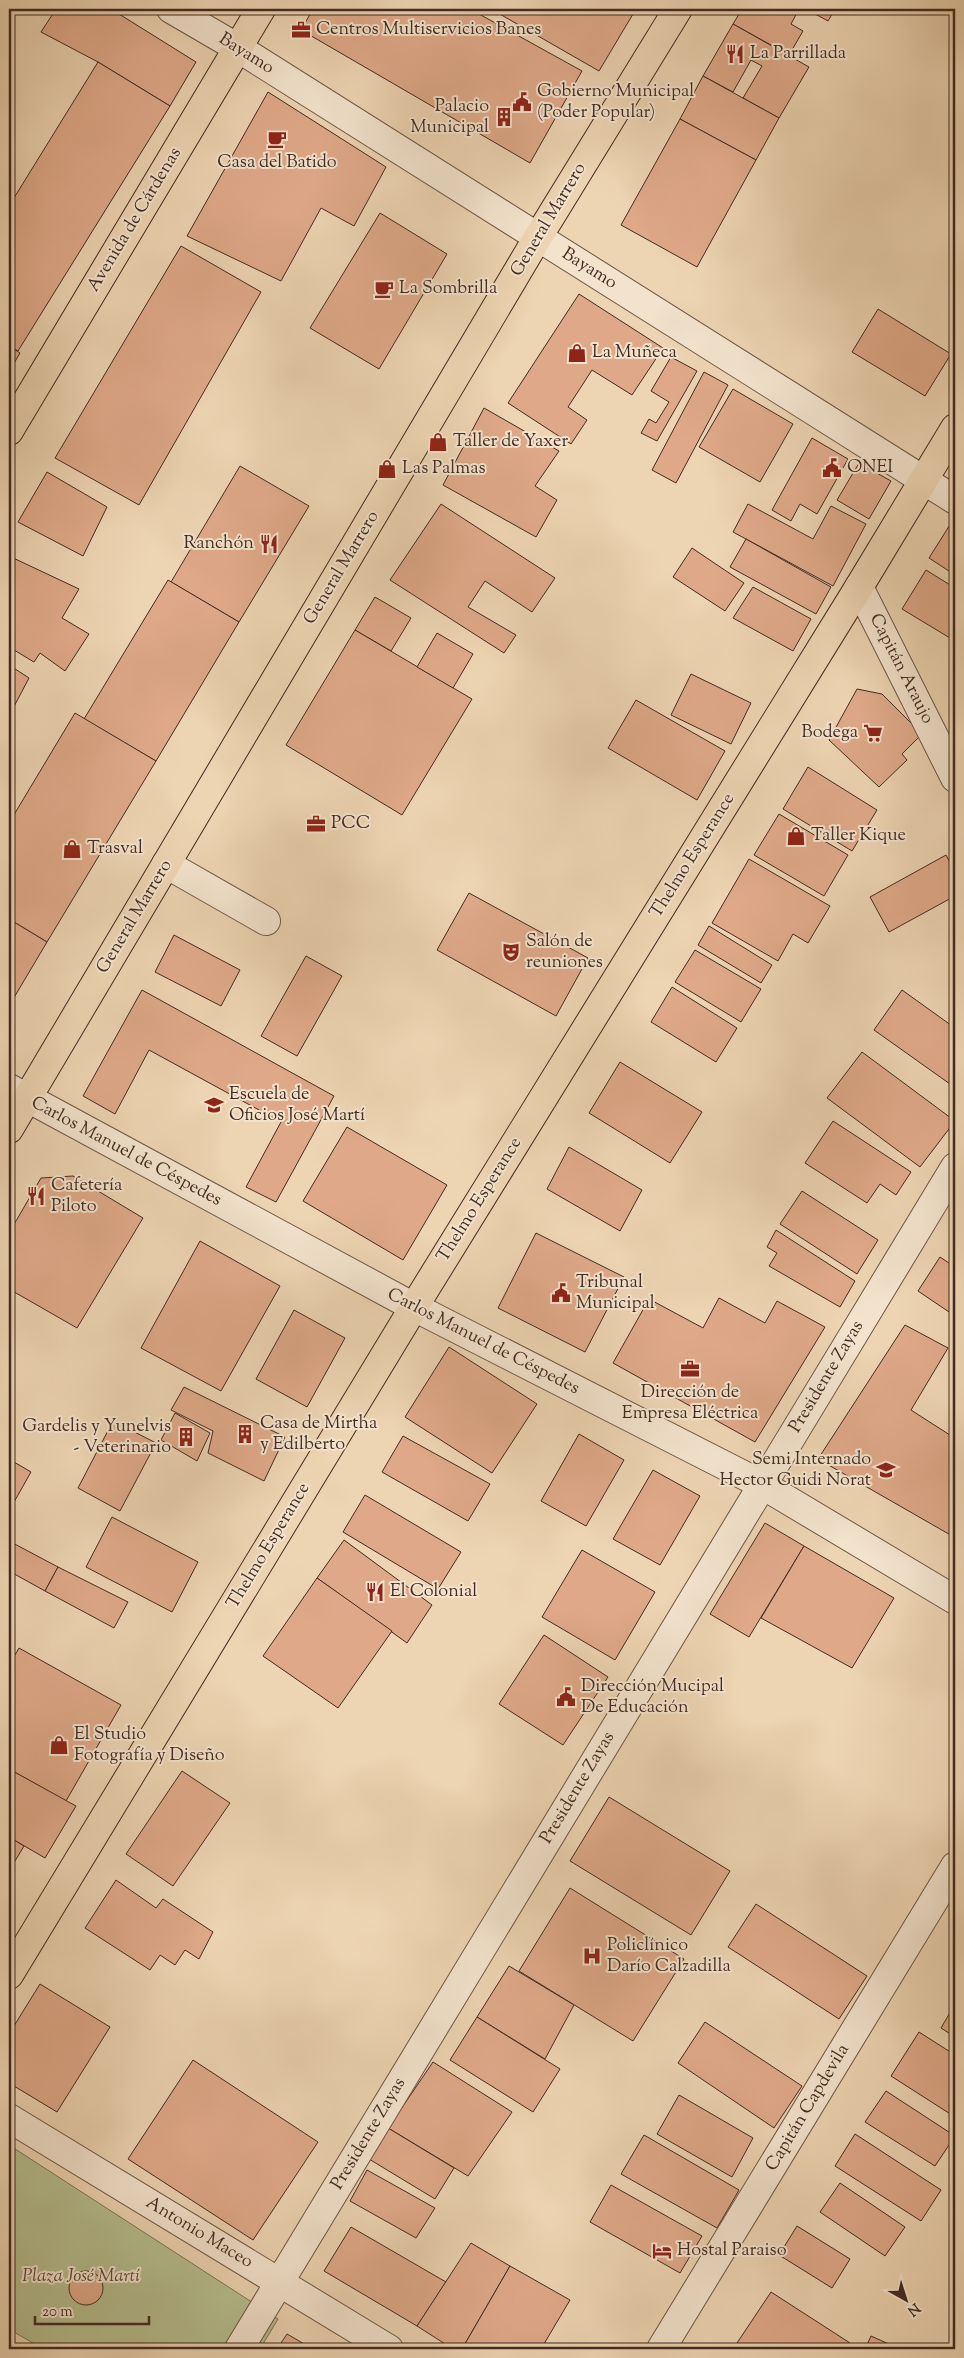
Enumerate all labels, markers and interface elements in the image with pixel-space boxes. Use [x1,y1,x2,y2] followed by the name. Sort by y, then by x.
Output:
[316,17,541,43] place label: Centros Multiservicios Banes
[290,19,312,41] office icon: Centros Multiservicios Banes
[213,27,279,81] street label: Bayamo
[750,41,846,67] place label: La Parrillada
[724,43,746,65] restaurant icon: La Parrillada
[537,79,694,126] place label: Gobierno Municipal (Poder Popular)
[511,91,533,113] public building icon: Gobierno Municipal (Poder Popular)
[410,94,489,141] place label: Palacio Municipal
[493,106,515,128] building icon: Palacio Municipal
[266,128,288,150] cafe icon: Casa del Batido
[81,143,189,297] street label: Avenida de Cárdenas
[217,150,337,176] place label: Casa del Batido
[505,158,593,282] street label: General Marrero
[556,242,622,296] street label: Bayamo
[399,276,497,302] place label: La Sombrilla
[373,278,395,300] cafe icon: La Sombrilla
[592,340,677,366] place label: La Muñeca
[566,342,588,364] shop icon: La Muñeca
[453,429,568,455] place label: Taller de Yaxer
[427,431,449,453] shop icon: Taller de Yaxer
[847,455,893,481] place label: ONEI
[402,456,486,482] place label: Las Palmas
[821,457,843,479] public building icon: ONEI
[376,458,398,480] shop icon: Las Palmas
[298,506,386,630] street label: General Marrero
[183,531,254,557] place label: Ranchón
[258,533,280,555] restaurant icon: Ranchón
[862,609,940,729] street label: Capitán Araujo
[801,720,858,746] place label: Bodega
[862,722,884,744] supermarket icon: Bodega
[644,788,742,924] street label: Thelmo Esperance
[331,811,370,837] place label: PCC
[305,813,327,835] office icon: PCC
[811,823,906,849] place label: Taller Kique
[785,825,807,847] shop icon: Taller Kique
[87,836,143,862] place label: Trasval
[61,838,83,860] shop icon: Trasval
[91,855,179,979] street label: General Marrero
[526,929,603,976] place label: Salón de reuniones
[500,941,522,963] theatre icon: Salón de reuniones
[229,1082,365,1129] place label: Escuela de Oficios José Martí
[26,1091,226,1213] street label: Carlos Manuel de Céspedes
[203,1094,225,1116] school or university icon: Escuela de Oficios José Martí
[431,1132,529,1268] street label: Thelmo Esperance
[51,1173,122,1220] place label: Cafetería Piloto
[25,1185,47,1207] restaurant icon: Cafetería Piloto
[576,1270,655,1317] place label: Tribunal Municipal
[382,1282,584,1402] street label: Carlos Manuel de Céspedes
[550,1282,572,1304] public building icon: Tribunal Municipal
[783,1316,871,1438] street label: Presidente Zayas
[679,1358,701,1380] office icon: Dirección de Empresa Eléctrica
[622,1380,758,1427] place label: Dirección de Empresa Eléctrica
[260,1411,377,1458] place label: Casa de Mirtha y Edilberto
[22,1414,171,1461] place label: Gardelis y Yunelvis - Veterinario
[234,1423,256,1445] building icon: Casa de Mirtha y Edilberto
[175,1426,197,1448] building icon: Gardelis y Yunelvis - Veterinario
[720,1447,871,1494] place label: Semi Internado Hector Guidi Norat
[875,1459,897,1481] school or university icon: Semi Internado Hector Guidi Norat
[221,1478,317,1614] street label: Thelmo Esperance
[390,1579,477,1605] place label: El Colonial
[364,1581,386,1603] restaurant icon: El Colonial
[581,1674,724,1721] place label: Dirección Mucipal De Educación
[555,1686,577,1708] public building icon: Dirección Mucipal De Educación
[74,1722,225,1769] place label: El Studio Fotografía y Diseño
[534,1727,622,1849] street label: Presidente Zayas
[48,1734,70,1756] shop icon: El Studio Fotografía y Diseño
[607,1933,731,1980] place label: Policlínico Darío Calzadilla
[581,1945,603,1967] hospital icon: Policlínico Darío Calzadilla
[760,2039,856,2177] street label: Capitán Capdevila
[325,2073,413,2195] street label: Presidente Zayas
[140,2191,258,2275] street label: Antonio Maceo
[677,2238,787,2264] place label: Hostal Paraiso
[651,2240,673,2262] hotel icon: Hostal Paraiso
[22,2264,140,2290] park label: Plaza José Martí
[882,2276,932,2326] north arrow
[35,2293,149,2325] scale bar
[902,2297,924,2320] text: N
[42,2302,73,2323] text: 20 m

